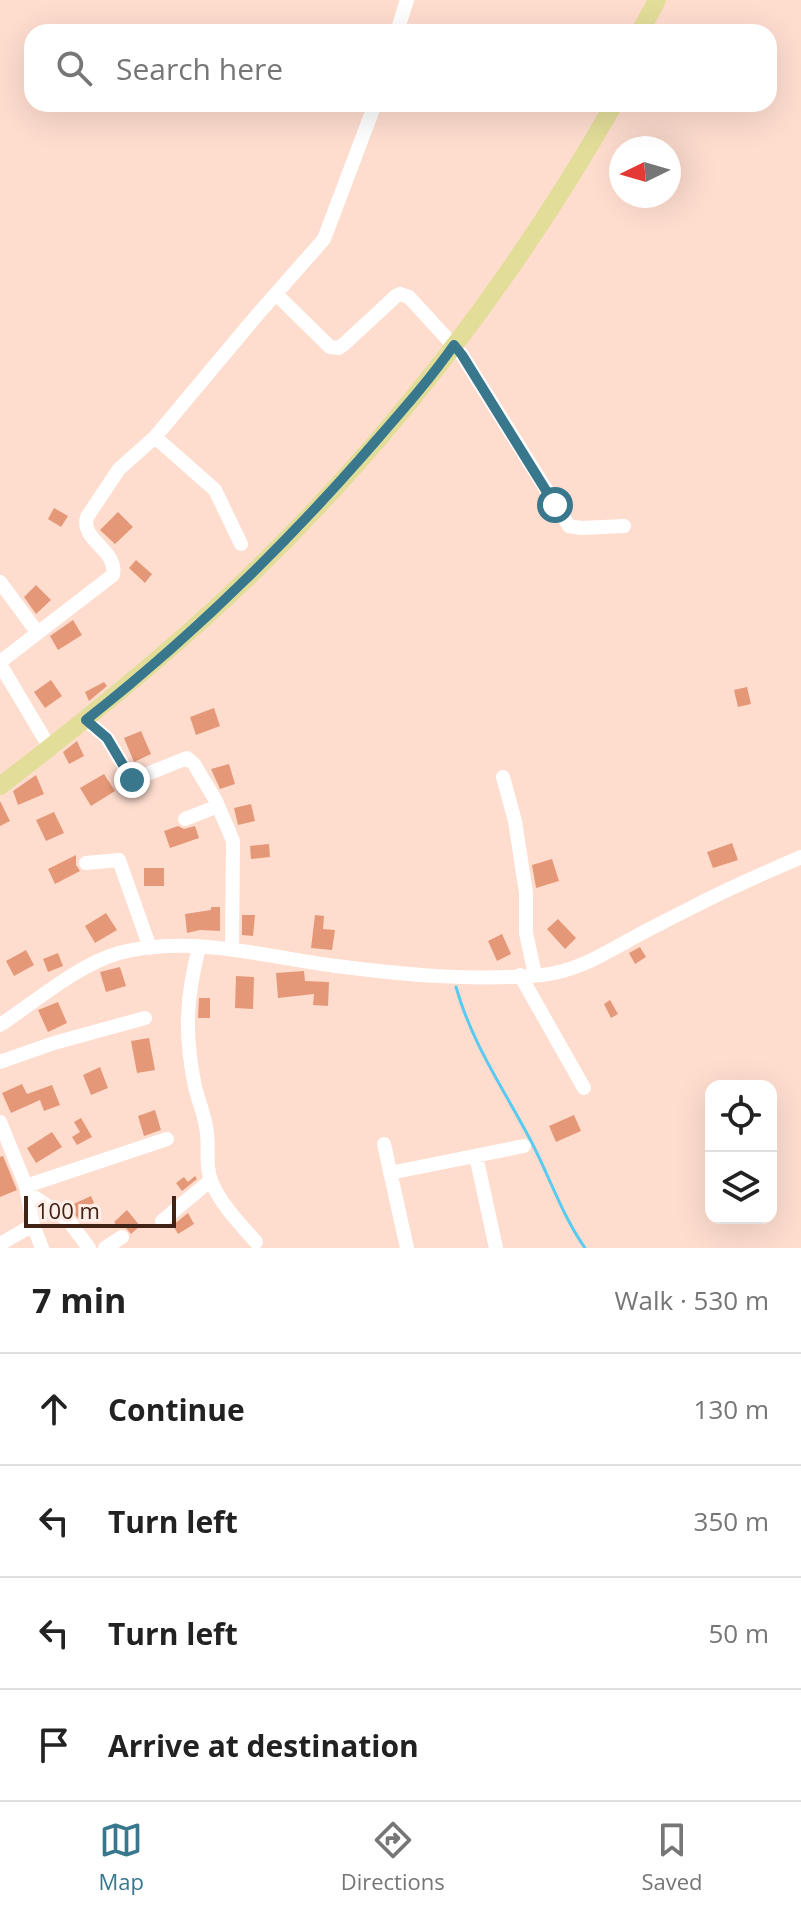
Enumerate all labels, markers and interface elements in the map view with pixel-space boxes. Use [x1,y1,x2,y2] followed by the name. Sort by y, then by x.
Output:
[24,24,777,112] search box
[52,46,96,90] icon: search
[116,48,283,89] text: Search here
[609,136,681,208] north arrow
[537,487,573,523] route start
[114,762,150,798] route end
[705,1080,777,1224] map controls
[705,1080,777,1152] button: locate
[705,1152,777,1224] button: layers
[24,1192,176,1228] scale bar
[36,1195,100,1225] text: 100 m
[32,1277,126,1323] text: 7 min
[615,1282,769,1318] text: Walk · 530 m
[32,1387,76,1431] icon: ahead
[108,1389,245,1430] text: Continue
[694,1391,769,1427] text: 130 m
[32,1499,76,1543] icon: left
[108,1501,238,1542] text: Turn left
[694,1503,769,1539] text: 350 m
[32,1611,76,1655] icon: left
[108,1613,238,1654] text: Turn left
[708,1615,769,1651] text: 50 m
[32,1723,76,1767] icon: arrive
[108,1725,419,1766] text: Arrive at destination
[98,1818,144,1896] tab: Map
[341,1818,445,1896] tab: Directions
[641,1818,703,1896] tab: Saved

